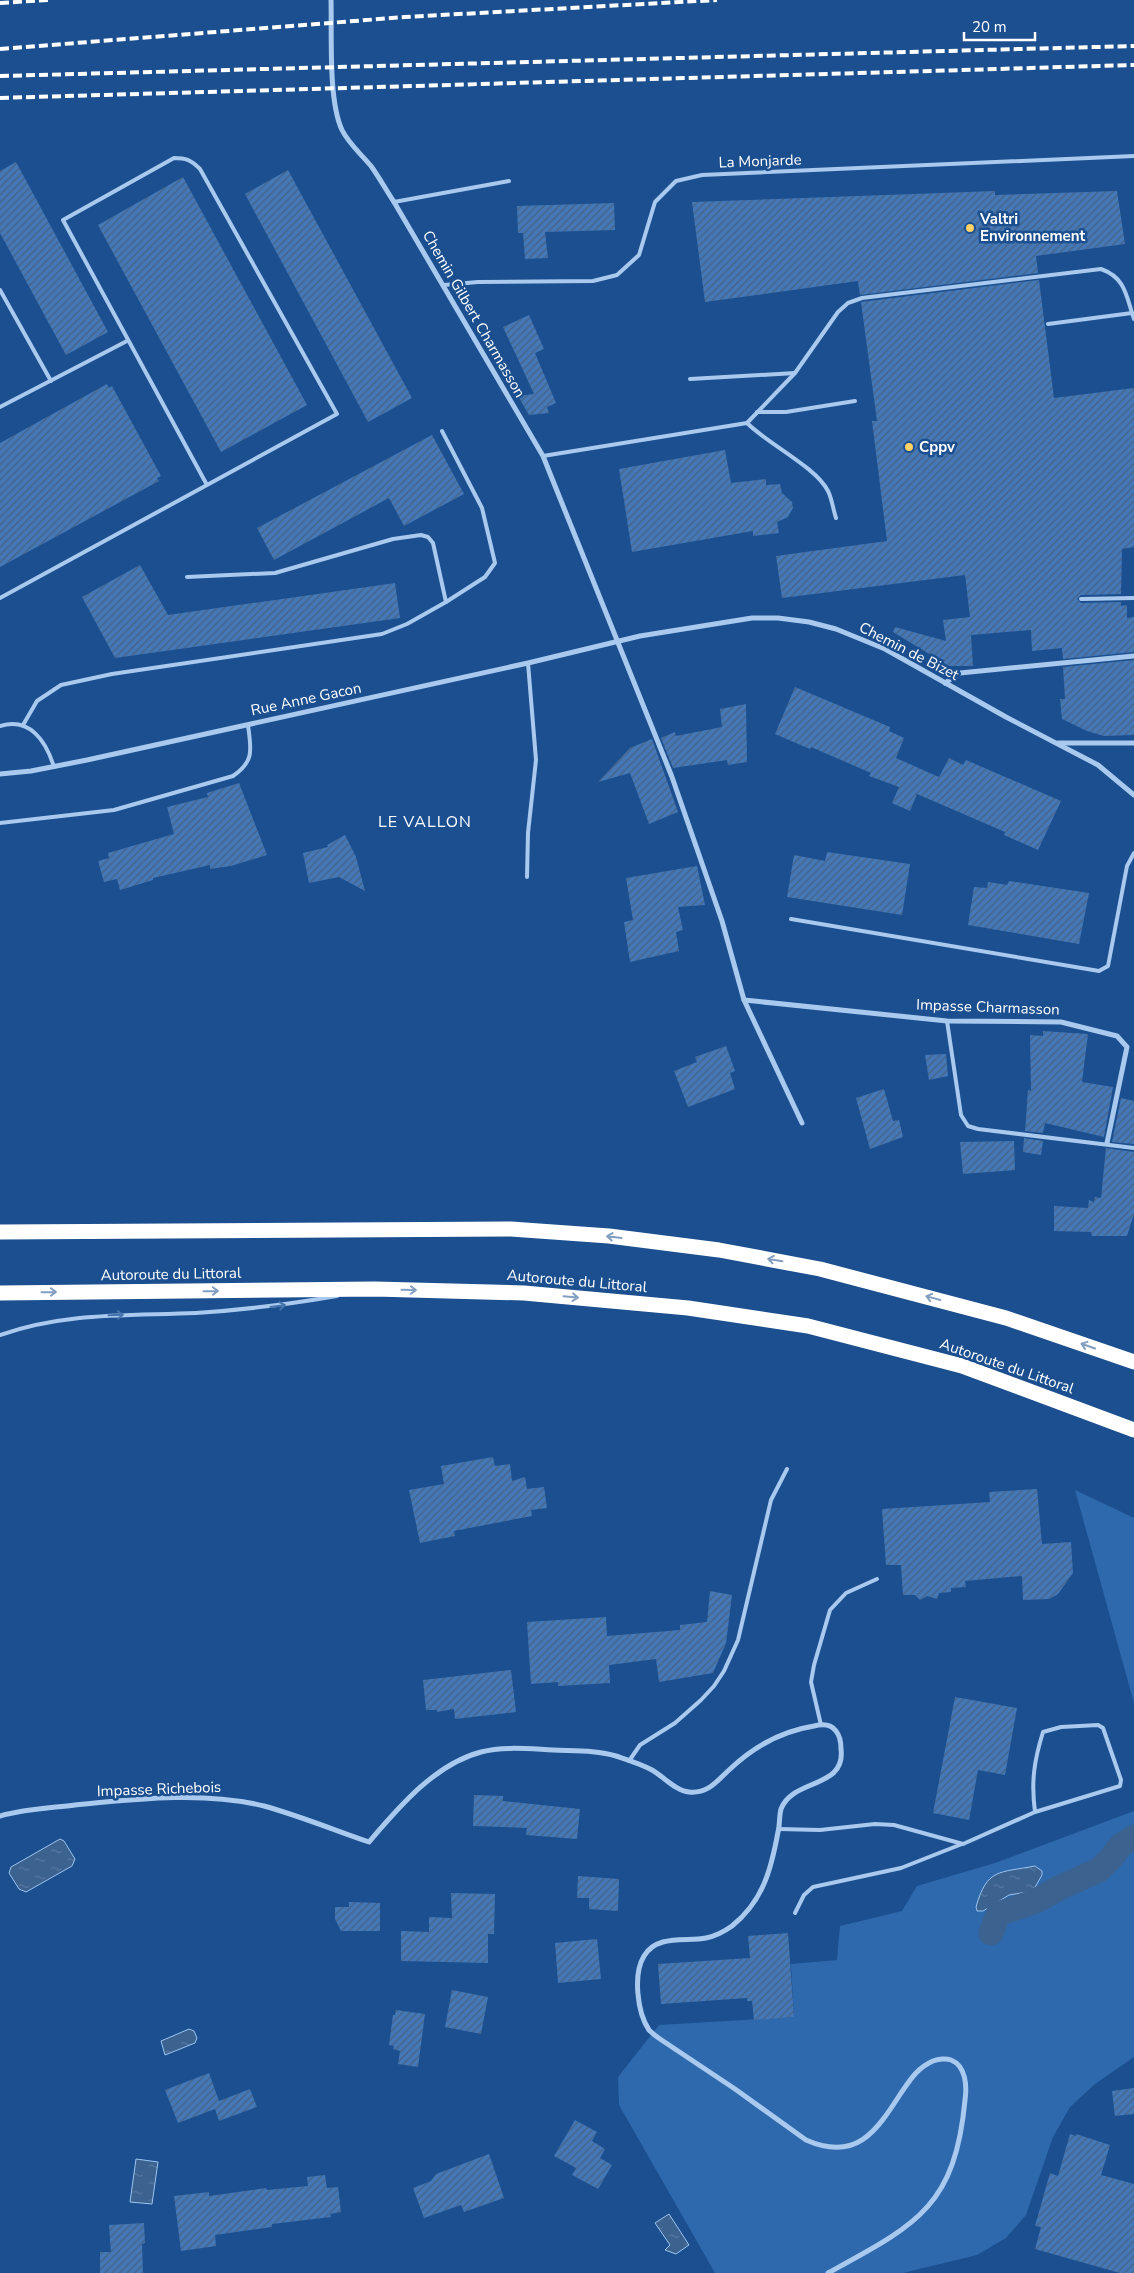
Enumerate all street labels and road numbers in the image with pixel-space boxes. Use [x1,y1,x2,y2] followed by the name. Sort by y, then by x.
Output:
[718,150,802,172] street label: La Monjarde
[418,227,530,401] street label: Chemin Gilbert Charmasson
[856,617,963,685] street label: Chemin de Bizet
[249,678,363,720] street label: Rue Anne Gacon
[916,994,1060,1020] street label: Impasse Charmasson
[100,1263,242,1285] street label: Autoroute du Littoral
[506,1265,649,1297] street label: Autoroute du Littoral
[937,1334,1077,1399] street label: Autoroute du Littoral
[96,1777,222,1801] street label: Impasse Richebois

